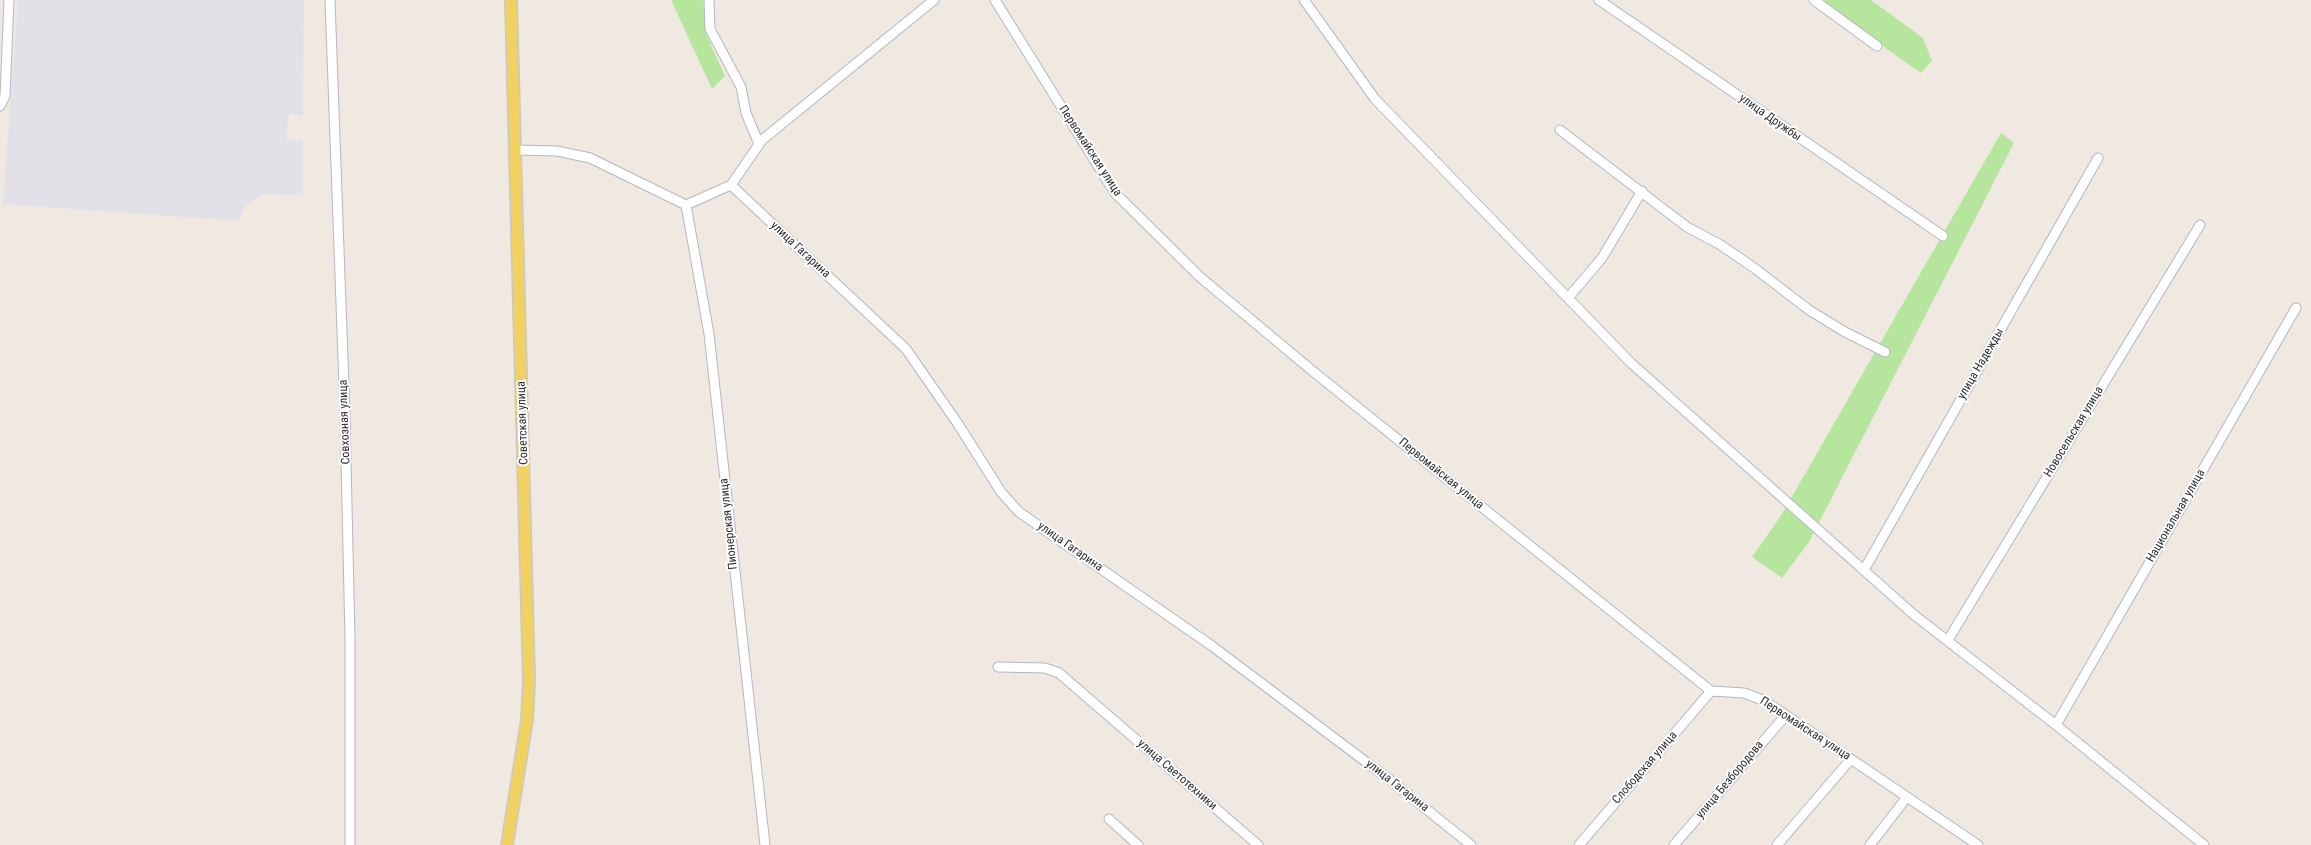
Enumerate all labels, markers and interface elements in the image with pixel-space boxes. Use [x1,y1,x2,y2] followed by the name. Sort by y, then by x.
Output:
[1736,91,1804,145] street label: улица Дружбы
[1055,103,1125,199] street label: Первомайская улица
[767,219,833,281] street label: улица Гагарина
[1955,326,2007,402] street label: улица Надежды
[336,379,354,465] street label: Совхозная улица
[514,381,532,465] street label: Советская улица
[2041,384,2107,480] street label: Новосельская улица
[1396,435,1486,513] street label: Первомайская улица
[2144,467,2208,565] street label: Национальная улица
[717,478,741,570] street label: Пионерская улица
[1035,519,1105,575] street label: улица Гагарина
[1757,694,1853,764] street label: Первомайская улица
[1610,729,1680,807] street label: Слободская улица
[1134,737,1220,813] street label: улица Светотехники
[1693,738,1767,822] street label: улица Безбородова
[1363,757,1431,815] street label: улица Гагарина

